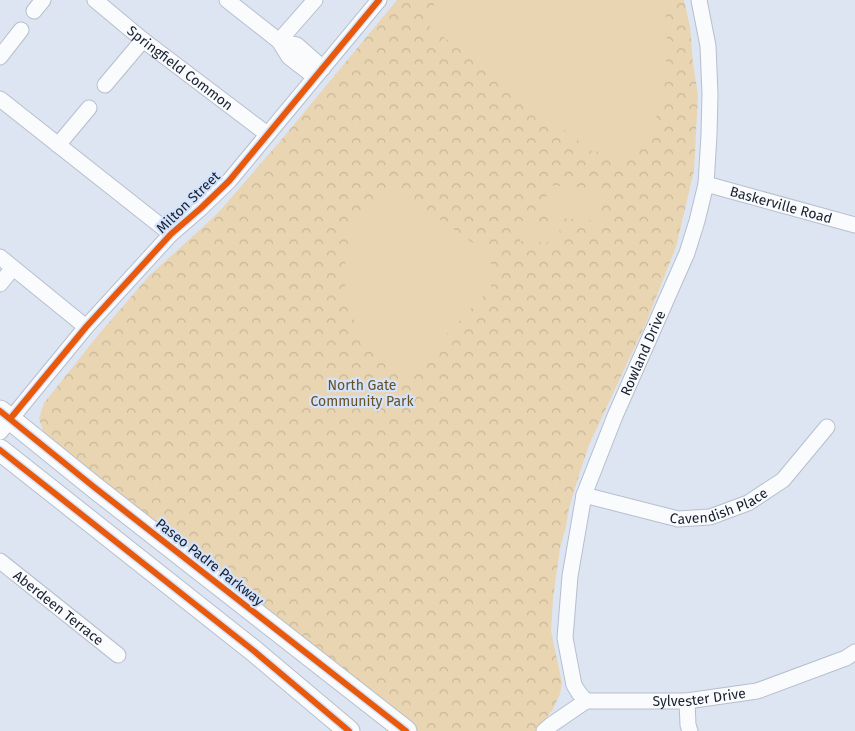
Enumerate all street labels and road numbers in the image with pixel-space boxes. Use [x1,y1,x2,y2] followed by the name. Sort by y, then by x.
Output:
[123,22,236,114] street label: Springfield Common
[153,167,224,237] street label: Milton Street
[728,183,834,227] street label: Baskerville Road
[617,308,669,398] street label: Rowland Drive
[668,484,771,528] street label: Cavendish Place
[152,515,267,610] street label: Paseo Padre Parkway
[10,567,107,649] street label: Aberdeen Terrace
[652,685,747,710] street label: Sylvester Drive

